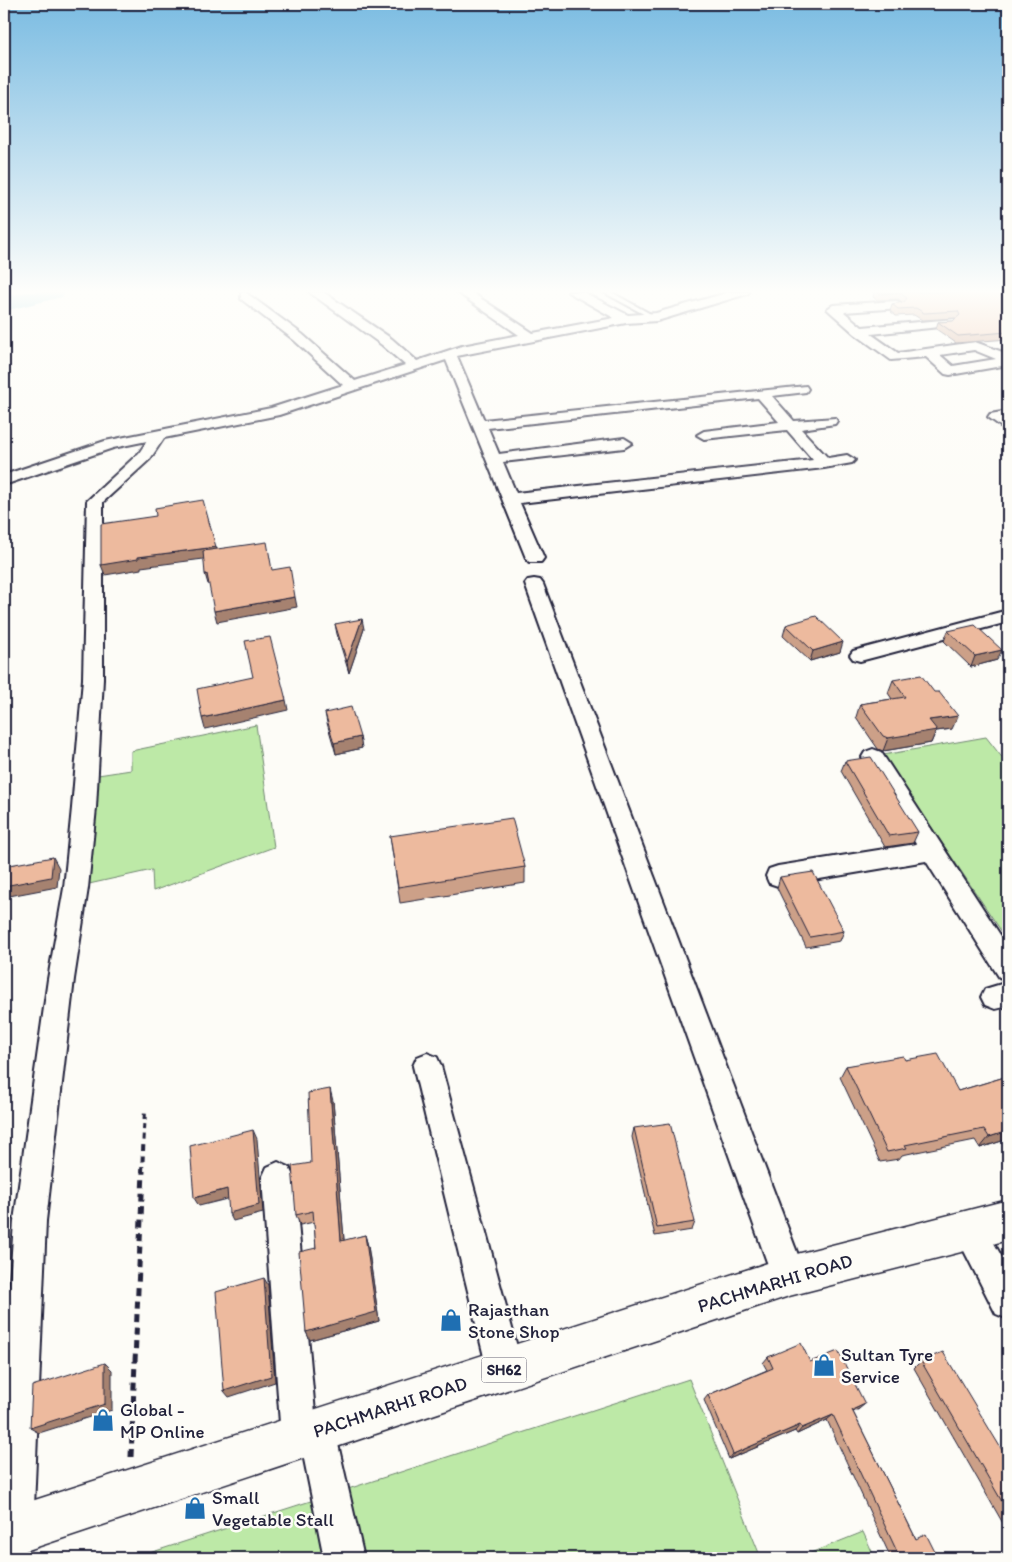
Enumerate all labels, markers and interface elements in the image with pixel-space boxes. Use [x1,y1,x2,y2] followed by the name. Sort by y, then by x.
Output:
[695,1249,855,1317] street label: PACHMARHI ROAD
[468,1298,559,1343] place label: Rajasthan Stone Shop
[438,1307,464,1333] shop icon: Rajasthan Stone Shop
[841,1343,933,1388] place label: Sultan Tyre Service
[811,1352,837,1378] shop icon: Sultan Tyre Service
[482,1358,526,1382] road number: SH62
[310,1371,470,1443] street label: PACHMARHI ROAD
[120,1398,205,1443] place label: Global - MP Online
[90,1407,116,1433] shop icon: Global - MP Online
[212,1486,334,1531] place label: Small Vegetable Stall
[182,1495,208,1521] shop icon: Small Vegetable Stall

